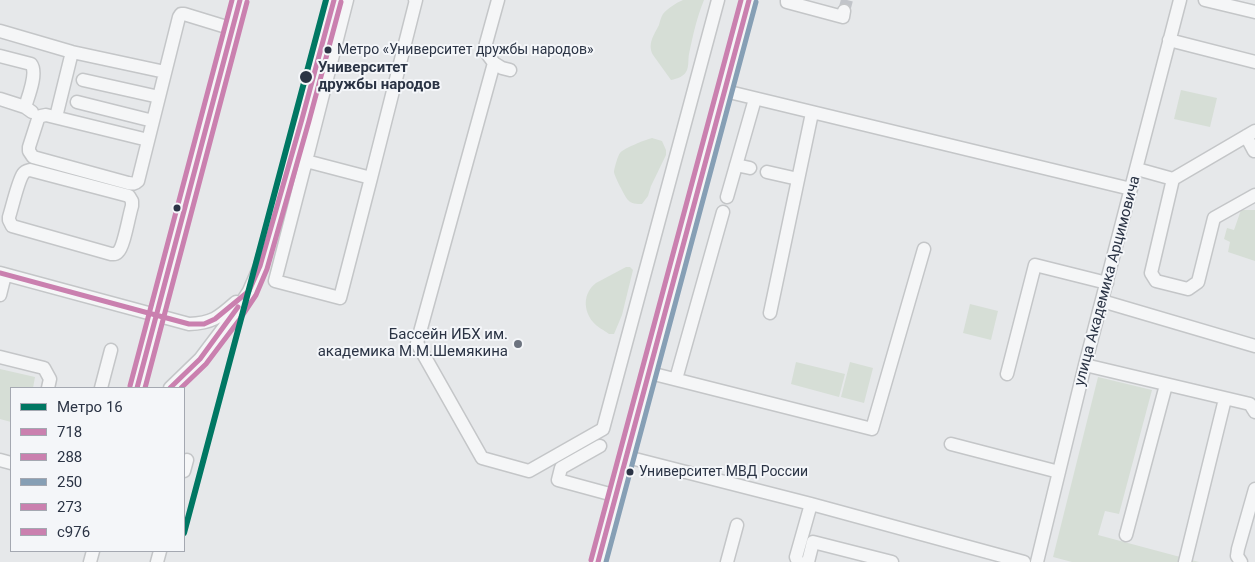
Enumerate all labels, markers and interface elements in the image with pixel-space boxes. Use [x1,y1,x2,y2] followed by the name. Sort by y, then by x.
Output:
[337,42,594,58] place label: Метро «Университет дружбы народов»
[323,45,333,55] marker: Метро «Университет дружбы народов»
[318,59,440,94] place label: Университет дружбы народов
[298,69,314,85] marker: Университет дружбы народов
[1071,174,1145,388] street label: улица Академика Арцимовича
[172,203,182,213] unlabelled marker
[318,326,508,361] place label: Бассейн ИБХ им. академика М.М.Шемякина
[512,338,524,350] marker: Бассейн ИБХ им. академика М.М.Шемякина
[10,387,185,552] legend
[57,398,123,416] text: Метро 16
[57,423,82,441] text: 718
[57,448,82,466] text: 288
[639,464,808,480] place label: Университет МВД России
[625,467,635,477] marker: Университет МВД России
[57,473,82,491] text: 250
[57,498,82,516] text: 273
[57,523,90,541] text: с976

